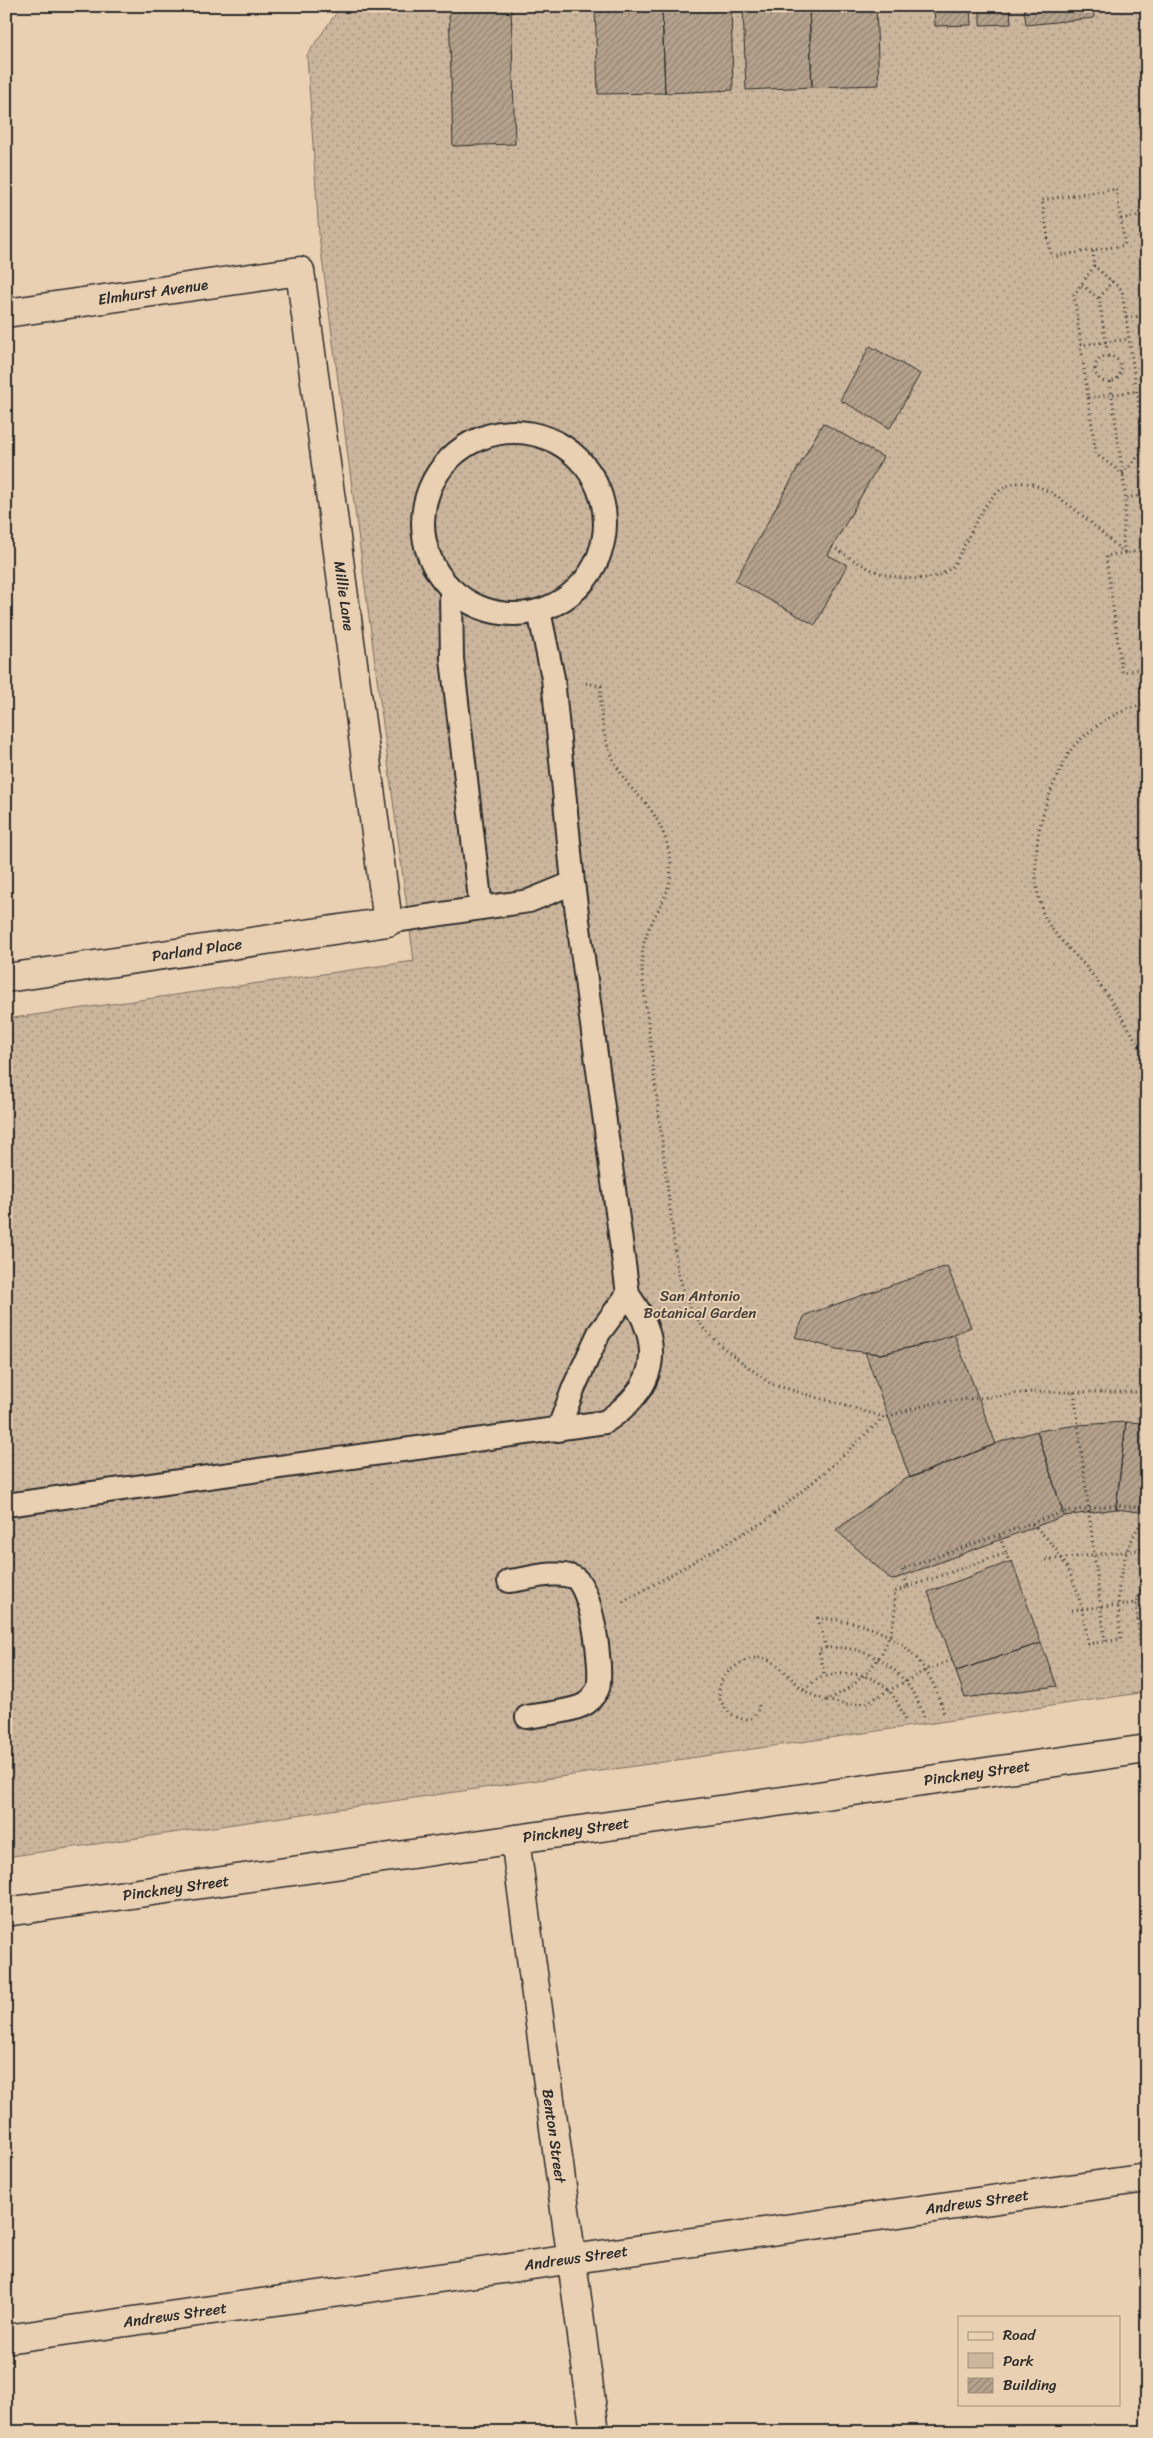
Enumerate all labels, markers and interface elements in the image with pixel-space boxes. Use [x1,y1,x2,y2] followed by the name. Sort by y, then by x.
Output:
[96,271,210,313] street label: Elmhurst Avenue
[326,559,362,633] street label: Millie Lane
[150,931,244,969] street label: Parland Place
[644,1283,756,1326] park label: San Antonio Botanical Garden
[922,1753,1032,1793] street label: Pinckney Street
[521,1810,631,1850] street label: Pinckney Street
[121,1868,231,1908] street label: Pinckney Street
[535,2087,574,2186] street label: Benton Street
[922,2182,1031,2222] street label: Andrews Street
[521,2238,630,2278] street label: Andrews Street
[120,2295,229,2335] street label: Andrews Street
[958,2316,1120,2406] legend
[1003,2322,1036,2348] text: Road
[1003,2348,1034,2374] text: Park
[1003,2372,1057,2398] text: Building

